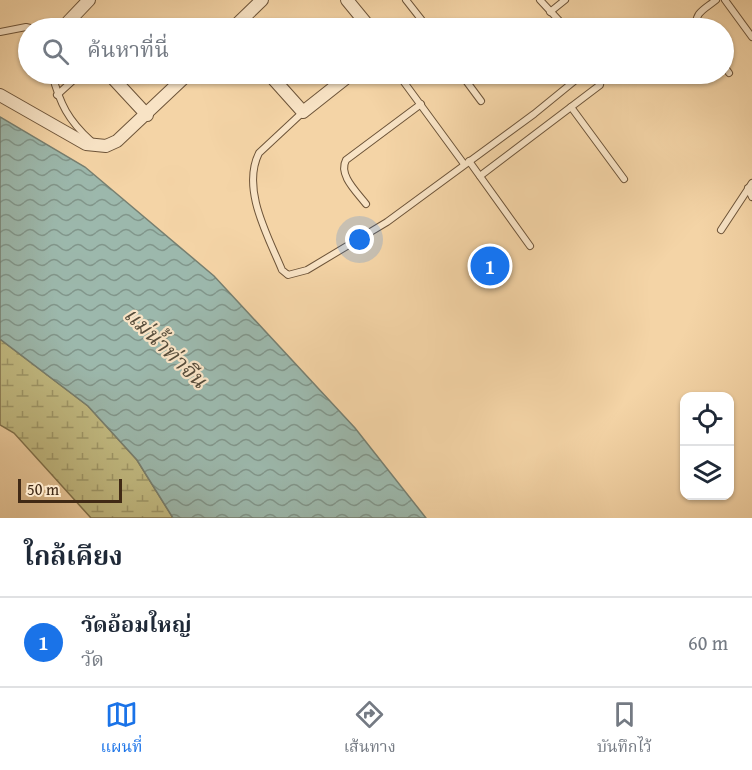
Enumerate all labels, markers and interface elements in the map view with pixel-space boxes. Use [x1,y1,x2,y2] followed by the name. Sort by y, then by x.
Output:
[18,18,734,84] search box
[87,33,169,65] text: ค้นหาที่นี่
[39,35,72,68] icon: search
[345,225,374,254] your location
[470,244,510,288] pin: 1
[117,299,215,395] water label: แม่น้ำท่าจีน
[680,392,734,500] map controls
[680,392,734,446] button: locate
[680,446,734,500] button: layers
[18,476,122,504] scale bar
[27,477,59,501] text: 50 m
[24,536,123,575] text: ใกล้เคียง
[81,608,191,640] text: วัดอ้อมใหญ่
[38,628,49,657] text: 1
[688,628,728,657] text: 60 m
[81,644,104,673] text: วัด
[101,698,142,761] tab: แผนที่
[344,698,396,761] tab: เส้นทาง
[597,698,651,761] tab: บันทึกไว้

